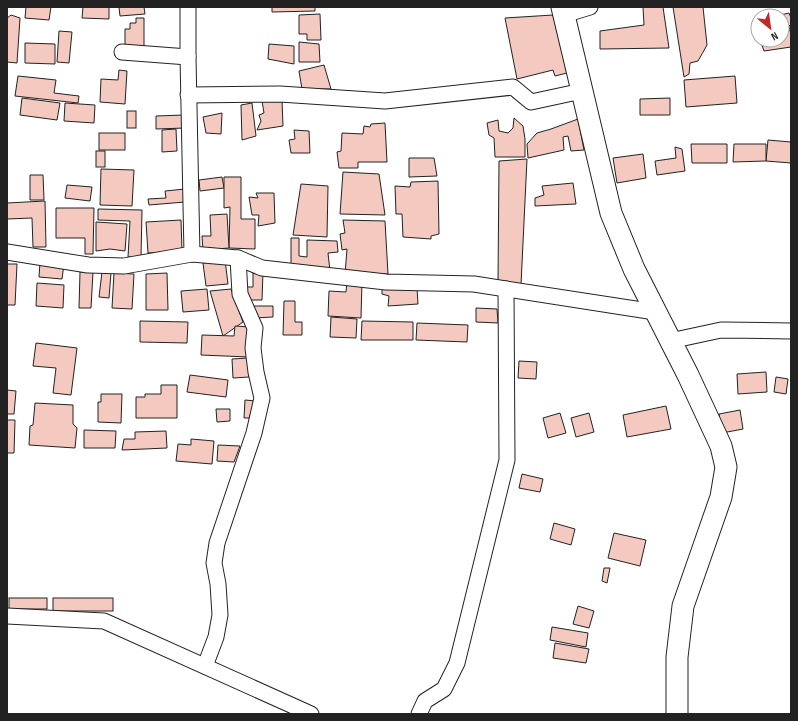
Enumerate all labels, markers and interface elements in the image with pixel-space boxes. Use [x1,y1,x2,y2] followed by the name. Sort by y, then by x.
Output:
[750,8,790,48] north arrow
[769,29,780,43] text: N

